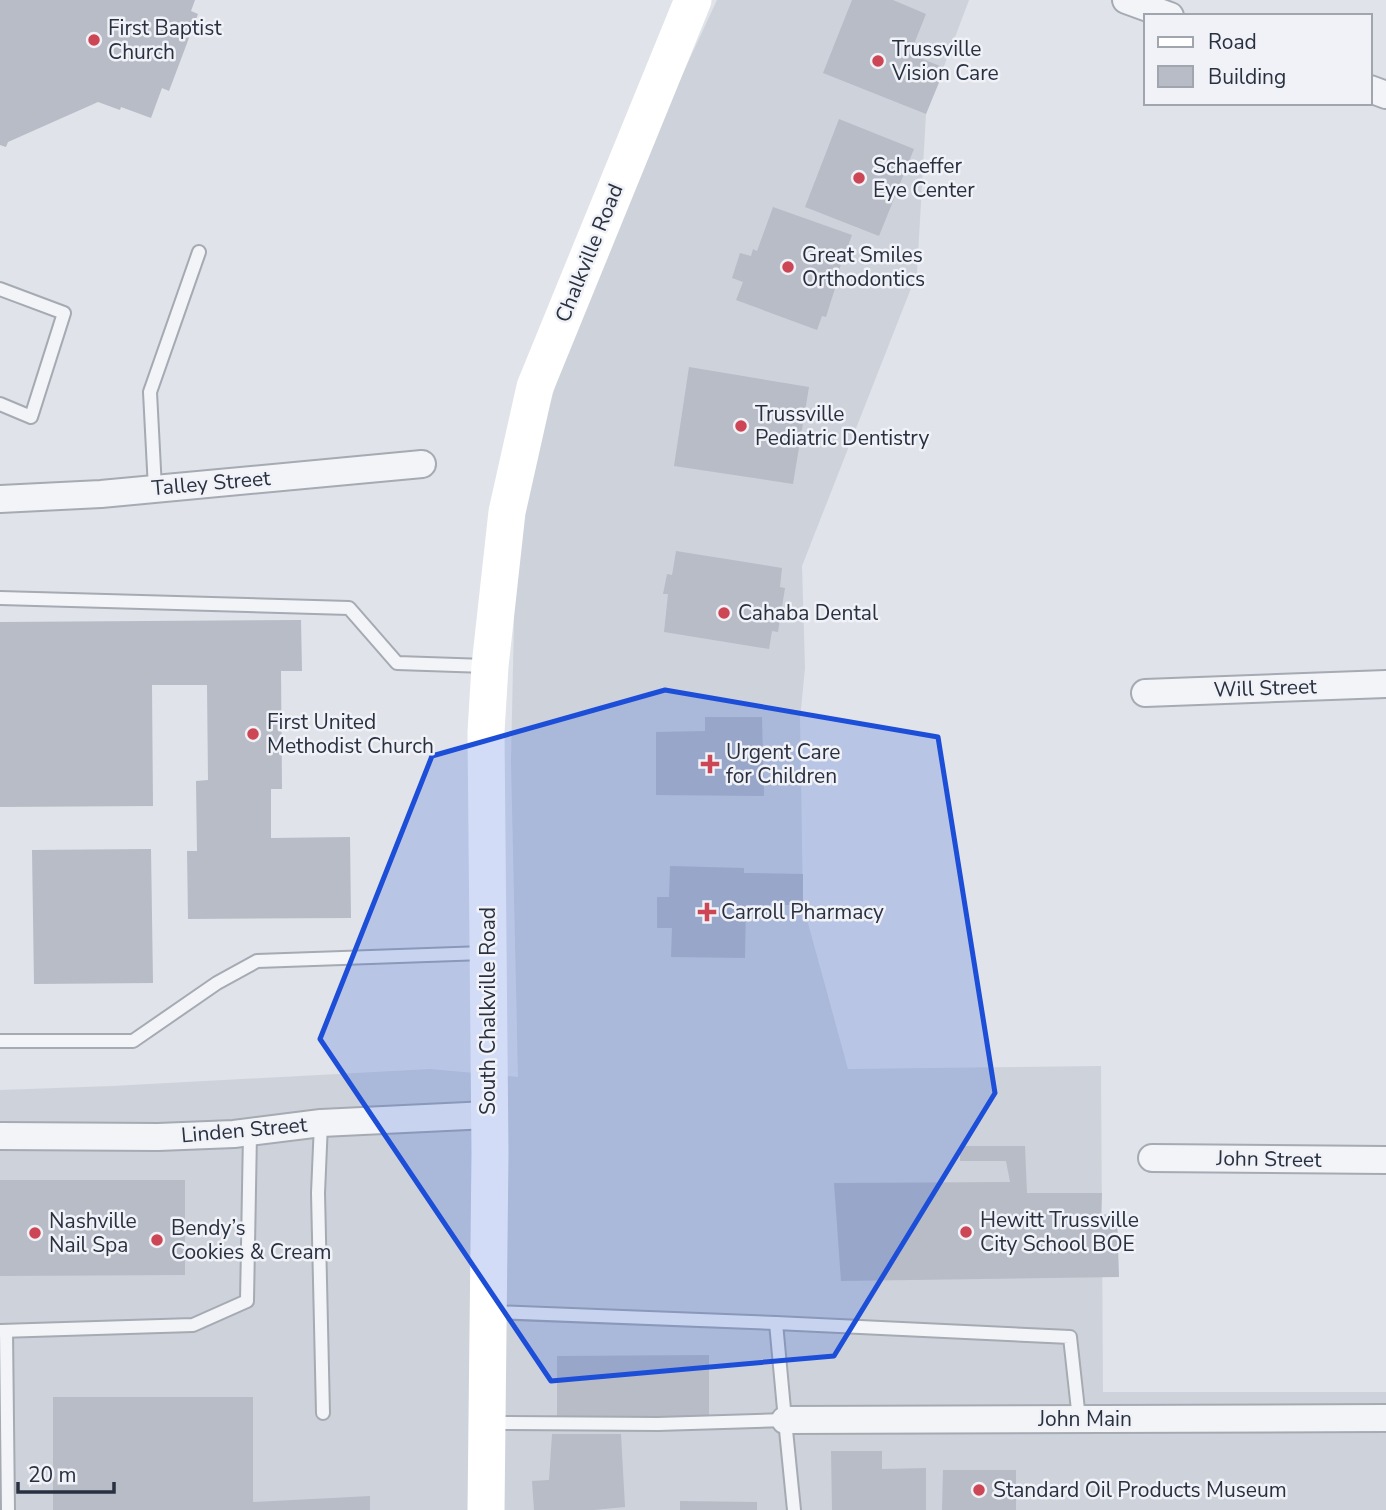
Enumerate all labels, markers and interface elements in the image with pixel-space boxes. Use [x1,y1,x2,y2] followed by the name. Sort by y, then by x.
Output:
[108,14,222,66] place label: First Baptist Church
[1144,14,1372,105] legend
[1208,28,1257,56] text: Road
[86,32,102,48] marker: First Baptist Church
[891,35,999,87] place label: Trussville Vision Care
[870,53,886,69] marker: Trussville Vision Care
[1208,63,1286,91] text: Building
[873,152,975,204] place label: Schaeffer Eye Center
[851,170,867,186] marker: Schaeffer Eye Center
[548,180,630,326] street label: Chalkville Road
[802,241,925,293] place label: Great Smiles Orthodontics
[780,259,796,275] marker: Great Smiles Orthodontics
[755,400,929,452] place label: Trussville Pediatric Dentistry
[733,418,749,434] marker: Trussville Pediatric Dentistry
[150,464,272,502] street label: Talley Street
[738,599,879,627] place label: Cahaba Dental
[716,605,732,621] marker: Cahaba Dental
[1213,672,1318,704] street label: Will Street
[267,708,434,760] place label: First United Methodist Church
[245,726,261,742] marker: First United Methodist Church
[726,738,840,790] place label: Urgent Care for Children
[700,754,720,774] marker: Urgent Care for Children
[721,898,884,926] place label: Carroll Pharmacy
[699,904,715,920] marker: Carroll Pharmacy
[474,907,502,1115] street label: South Chalkville Road
[180,1110,309,1149] street label: Linden Street
[1215,1144,1322,1174] street label: John Street
[980,1206,1139,1258] place label: Hewitt Trussville City School BOE
[49,1207,137,1259] place label: Nashville Nail Spa
[171,1214,332,1266] place label: Bendy’s Cookies & Cream
[958,1224,974,1240] marker: Hewitt Trussville City School BOE
[27,1225,43,1241] marker: Nashville Nail Spa
[149,1232,165,1248] marker: Bendy’s Cookies & Cream
[1037,1405,1132,1433] street label: John Main
[18,1450,114,1494] scale bar
[28,1461,77,1489] text: 20 m
[993,1476,1287,1504] place label: Standard Oil Products Museum
[971,1482,987,1498] marker: Standard Oil Products Museum

